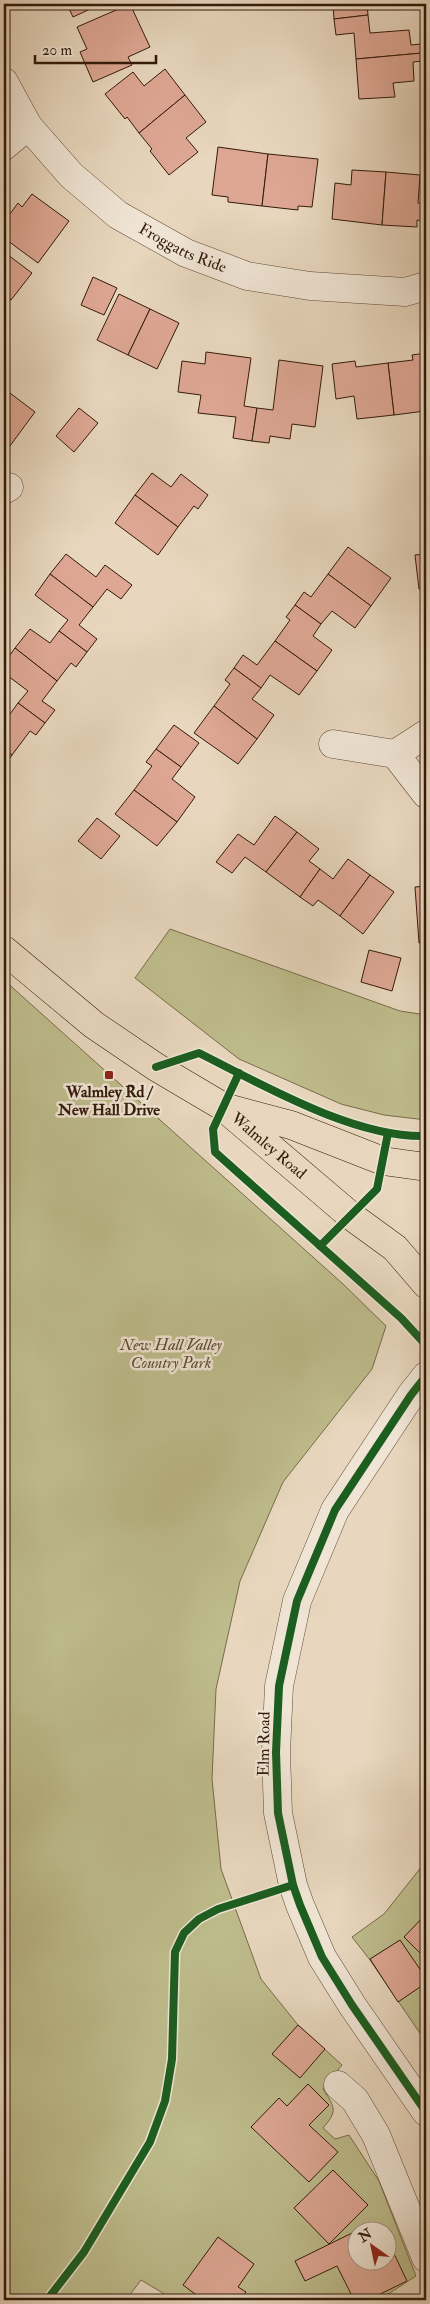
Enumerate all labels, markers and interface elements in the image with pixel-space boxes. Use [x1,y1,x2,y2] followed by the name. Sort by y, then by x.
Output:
[35,32,156,64] scale bar
[42,41,72,60] text: 20 m
[135,219,230,277] street label: Froggatts Ride
[103,1069,115,1081] marker: Walmley Rd / New Hall Drive
[57,1082,160,1120] place label: Walmley Rd / New Hall Drive
[226,1107,310,1184] street label: Walmley Road
[119,1335,222,1373] park label: New Hall Valley Country Park
[253,1711,275,1777] street label: Elm Road
[348,2222,398,2272] north arrow
[354,2225,375,2247] text: N

